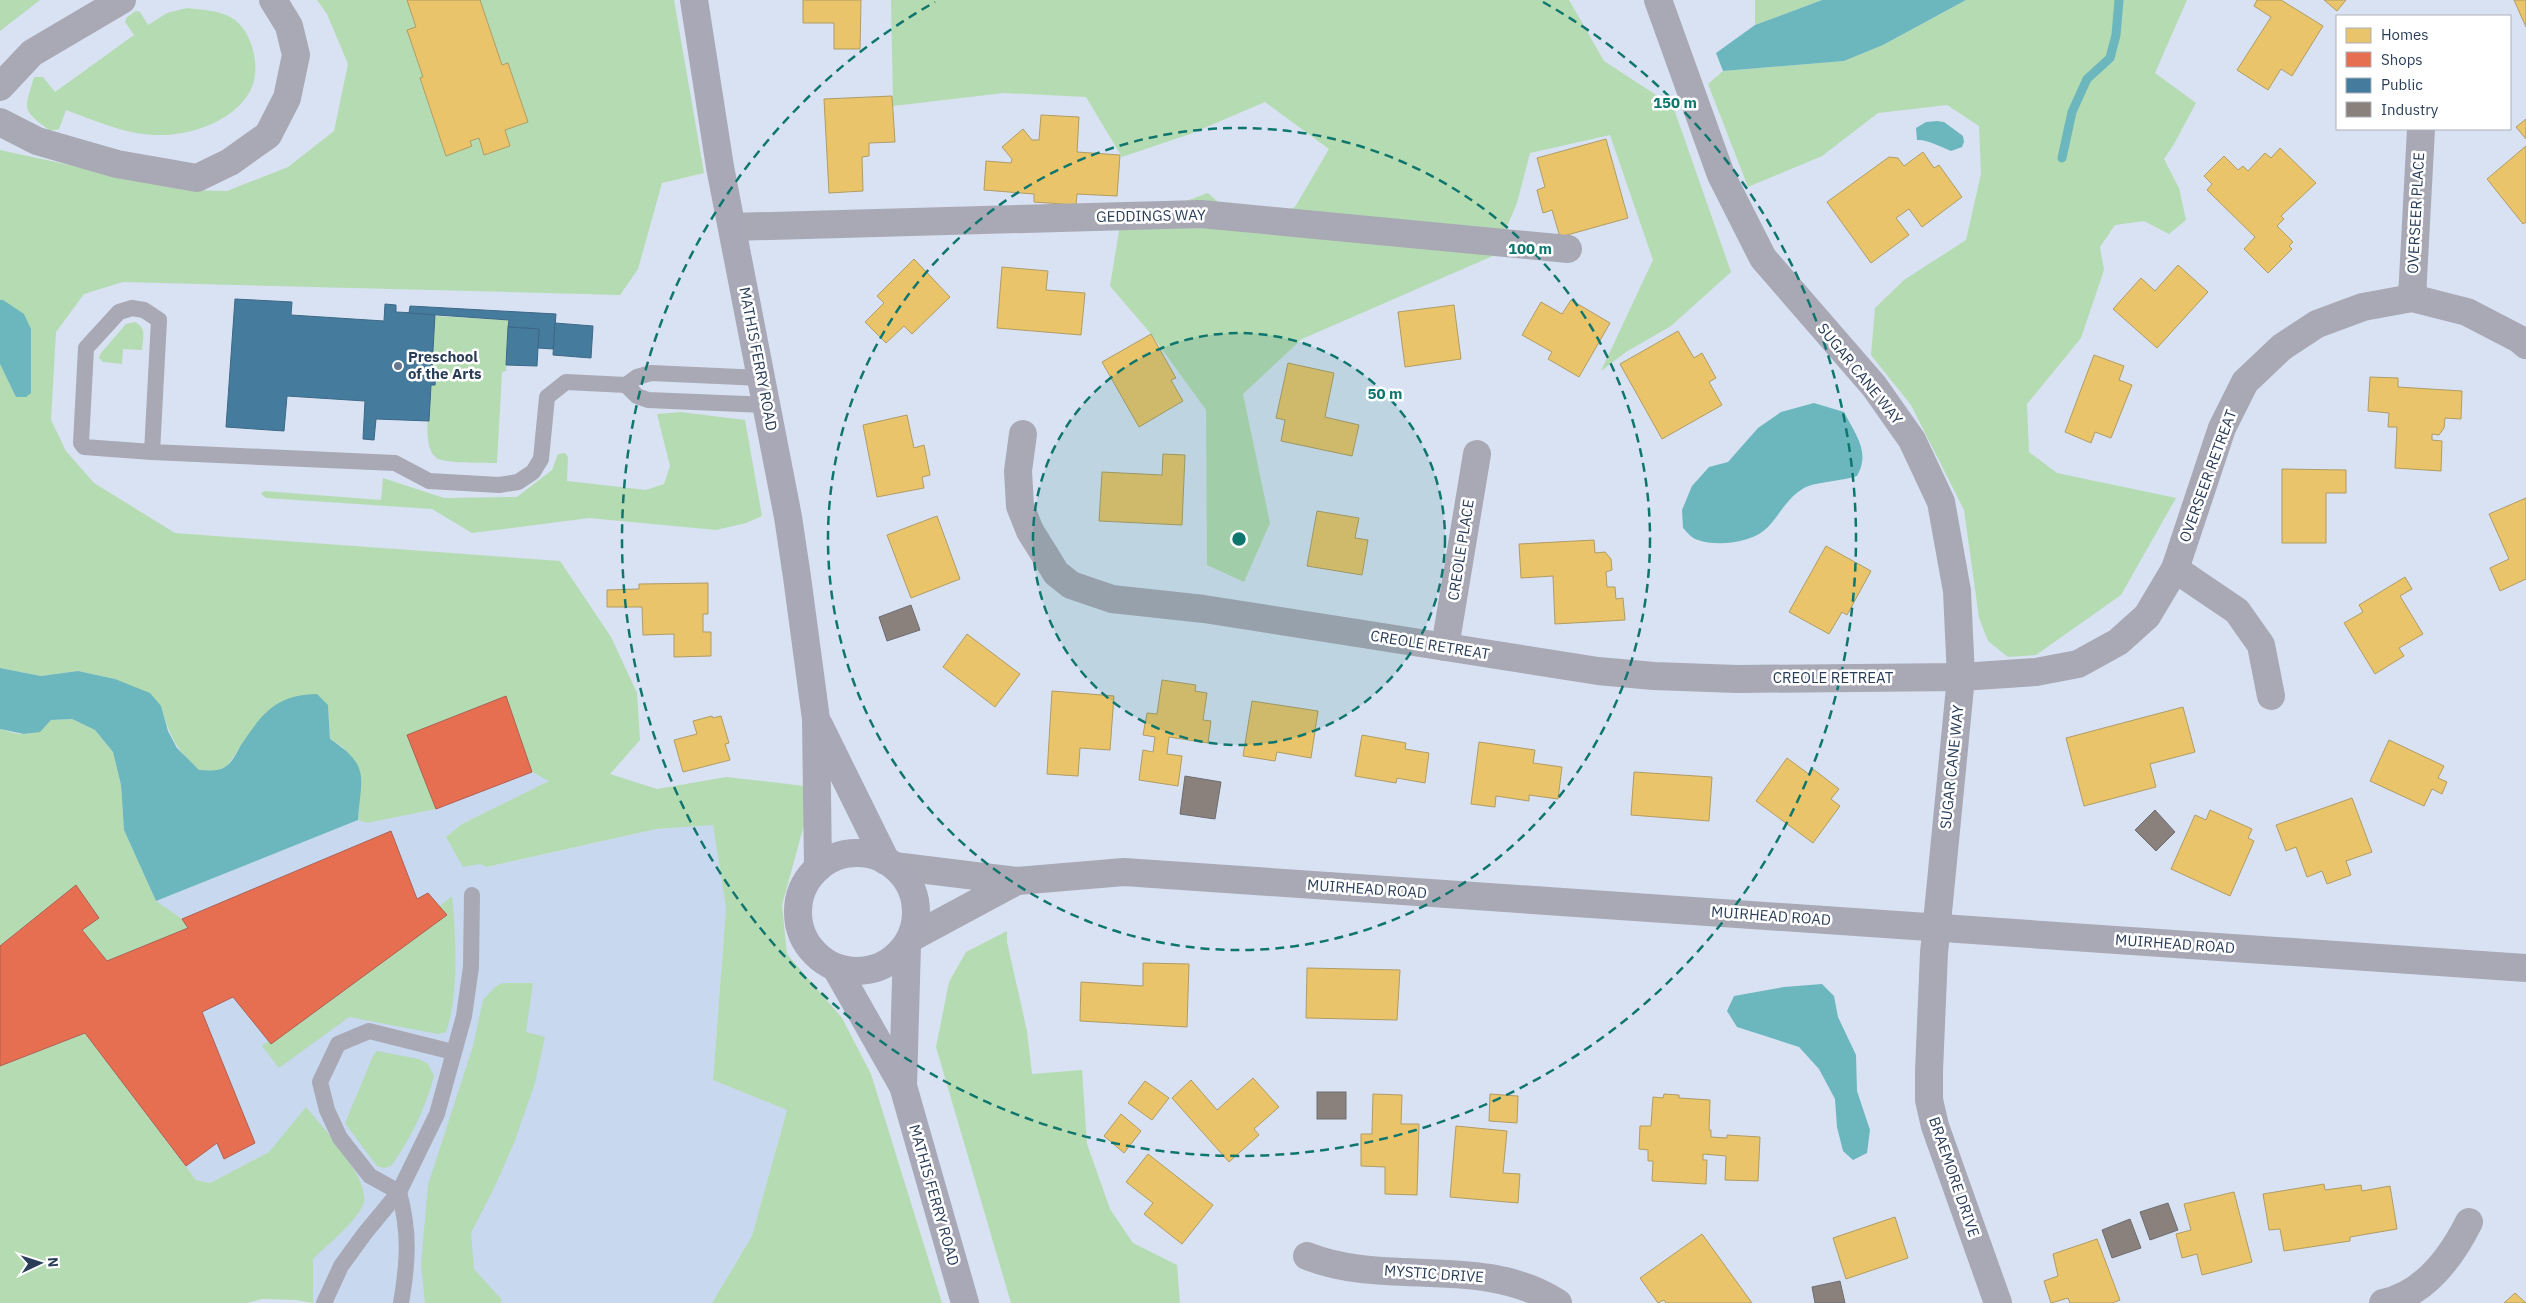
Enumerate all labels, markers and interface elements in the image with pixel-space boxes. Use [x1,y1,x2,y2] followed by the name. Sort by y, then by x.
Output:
[2336,15,2511,130] legend
[2381,25,2429,44] text: Homes
[2381,50,2423,69] text: Shops
[2381,75,2423,94] text: Public
[1653,93,1697,112] text: 150 m
[2381,100,2439,119] text: Industry
[2403,152,2428,274] street label: OVERSEER PLACE
[1096,205,1206,226] street label: GEDDINGS WAY
[1508,239,1552,258] text: 100 m
[735,285,782,432] street label: MATHIS FERRY ROAD
[1814,319,1907,428] street label: SUGAR CANE WAY
[408,347,482,383] place label: Preschool of the Arts
[392,360,404,372] marker: Preschool of the Arts
[1368,384,1402,403] text: 50 m
[2175,407,2240,545] street label: OVERSEER RETREAT
[1443,498,1478,602] street label: CREOLE PLACE
[1230,530,1248,548] centre of rings
[1369,626,1492,663] street label: CREOLE RETREAT
[1773,668,1894,687] street label: CREOLE RETREAT
[1936,704,1967,830] street label: SUGAR CANE WAY
[1306,875,1428,902] street label: MUIRHEAD ROAD
[1710,902,1832,929] street label: MUIRHEAD ROAD
[2114,930,2236,957] street label: MUIRHEAD ROAD
[1925,1114,1984,1239] street label: BRAEMORE DRIVE
[905,1122,964,1268] street label: MATHIS FERRY ROAD
[15,1238,65,1288] north arrow
[44,1256,62,1268] text: N
[1383,1261,1485,1286] street label: MYSTIC DRIVE

